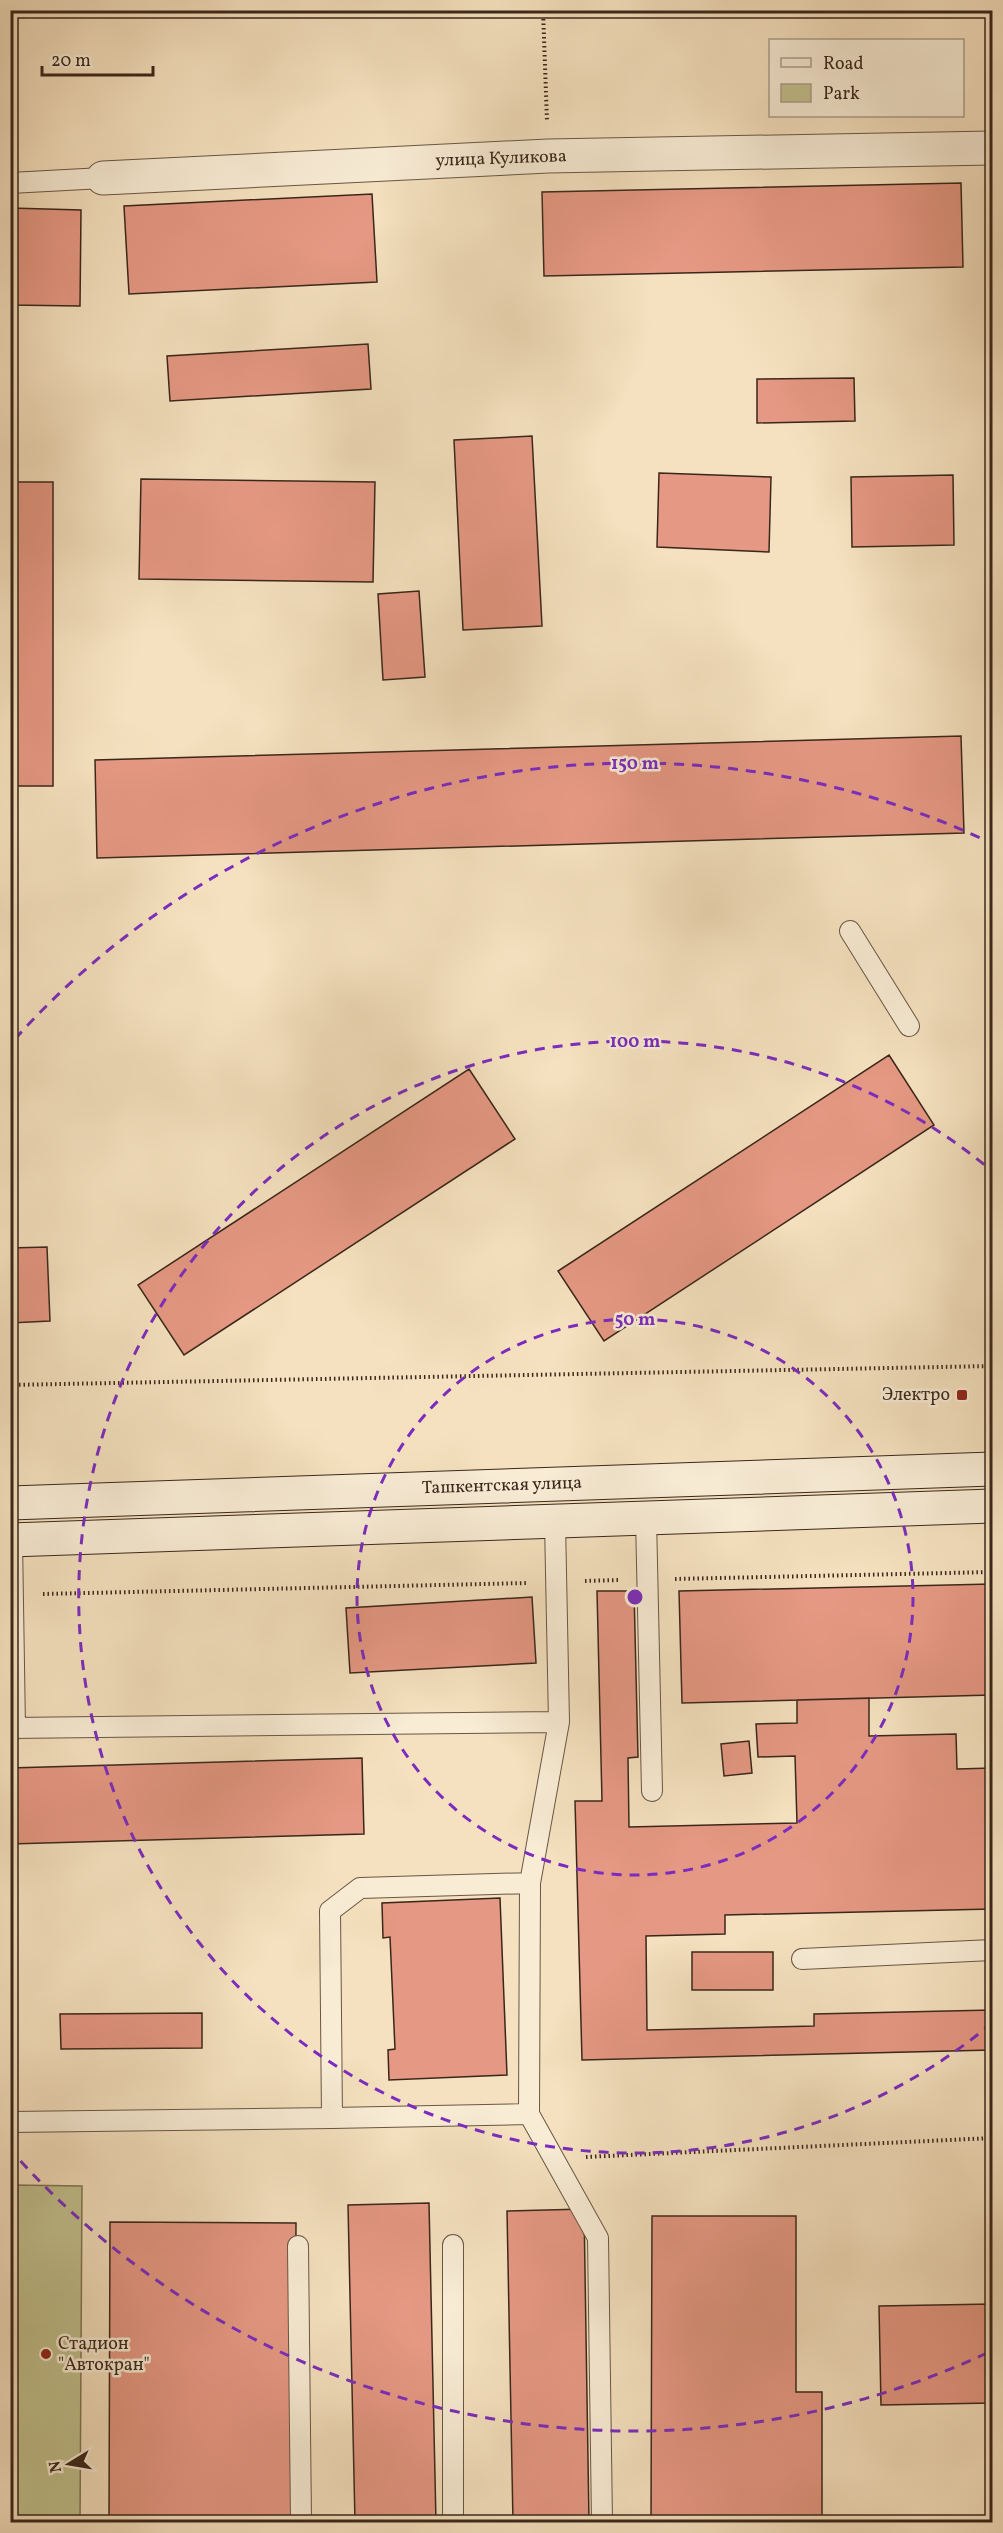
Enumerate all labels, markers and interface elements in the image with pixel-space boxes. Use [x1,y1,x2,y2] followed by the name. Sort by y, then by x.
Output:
[42,39,153,77] scale bar
[769,39,964,117] legend
[51,49,91,74] text: 20 m
[823,52,864,77] text: Road
[823,82,860,107] text: Park
[435,144,567,174] street label: улица Куликова
[611,752,659,777] text: 150 m
[610,1030,660,1055] text: 100 m
[615,1308,655,1333] text: 50 m
[882,1383,950,1408] place label: Электро
[955,1388,969,1402] marker: Электро
[421,1471,583,1501] street label: Ташкентская улица
[625,1587,645,1607] centre of rings
[58,2332,150,2378] place label: Стадион "Автокран"
[39,2347,53,2361] marker: Стадион "Автокран"
[39,2434,99,2494] north arrow
[44,2458,68,2474] text: N

